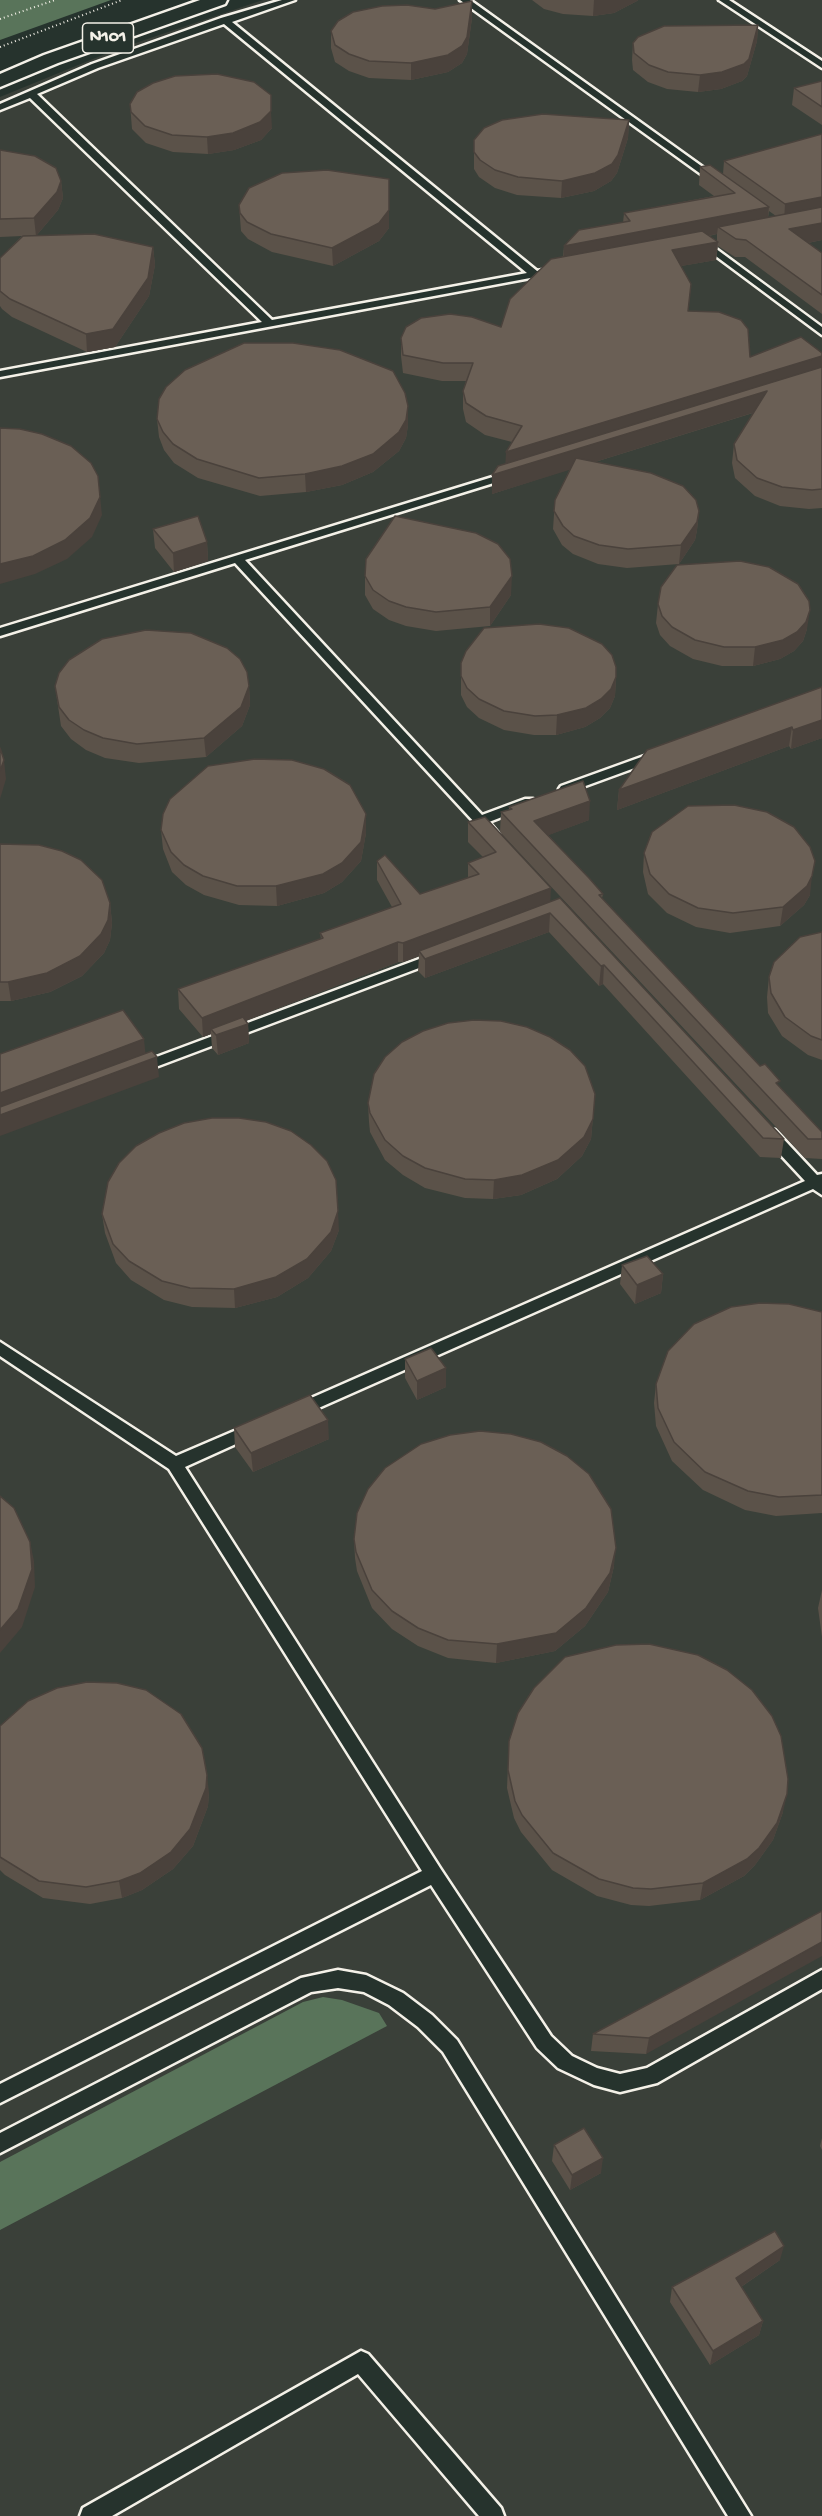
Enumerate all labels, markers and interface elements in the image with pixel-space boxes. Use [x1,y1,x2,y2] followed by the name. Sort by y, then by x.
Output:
[82,23,134,53] road number: N101

